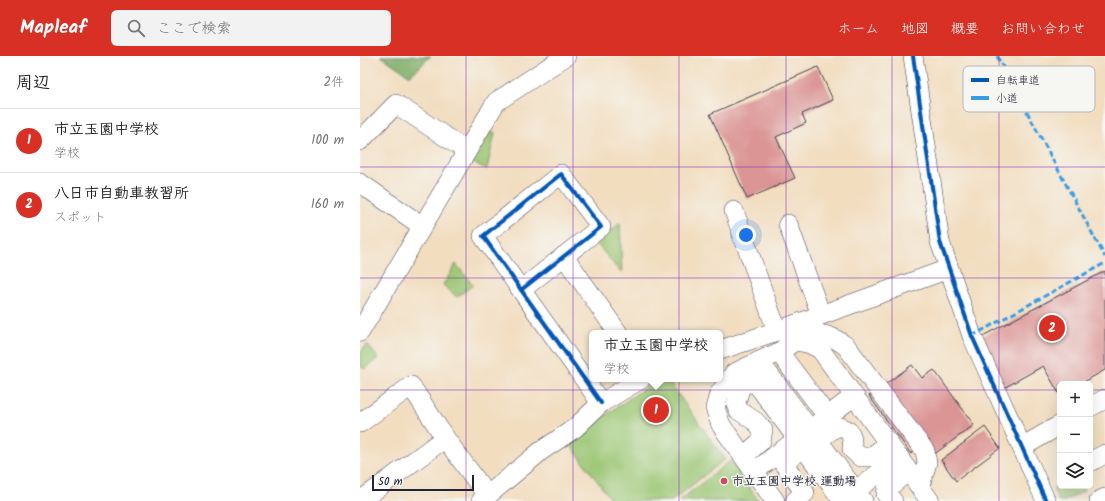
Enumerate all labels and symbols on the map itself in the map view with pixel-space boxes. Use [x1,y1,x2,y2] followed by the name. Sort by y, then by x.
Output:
[963,66,1095,112] legend
[996,72,1040,90] text: 自転車道
[996,90,1018,108] text: 小道
[736,225,756,245] your location
[1039,313,1065,343] pin: 2
[643,395,669,425] pin: 1
[732,472,857,491] place label: 市立玉園中学校 運動場
[372,473,474,492] scale bar
[719,476,729,486] marker: 市立玉園中学校 運動場

